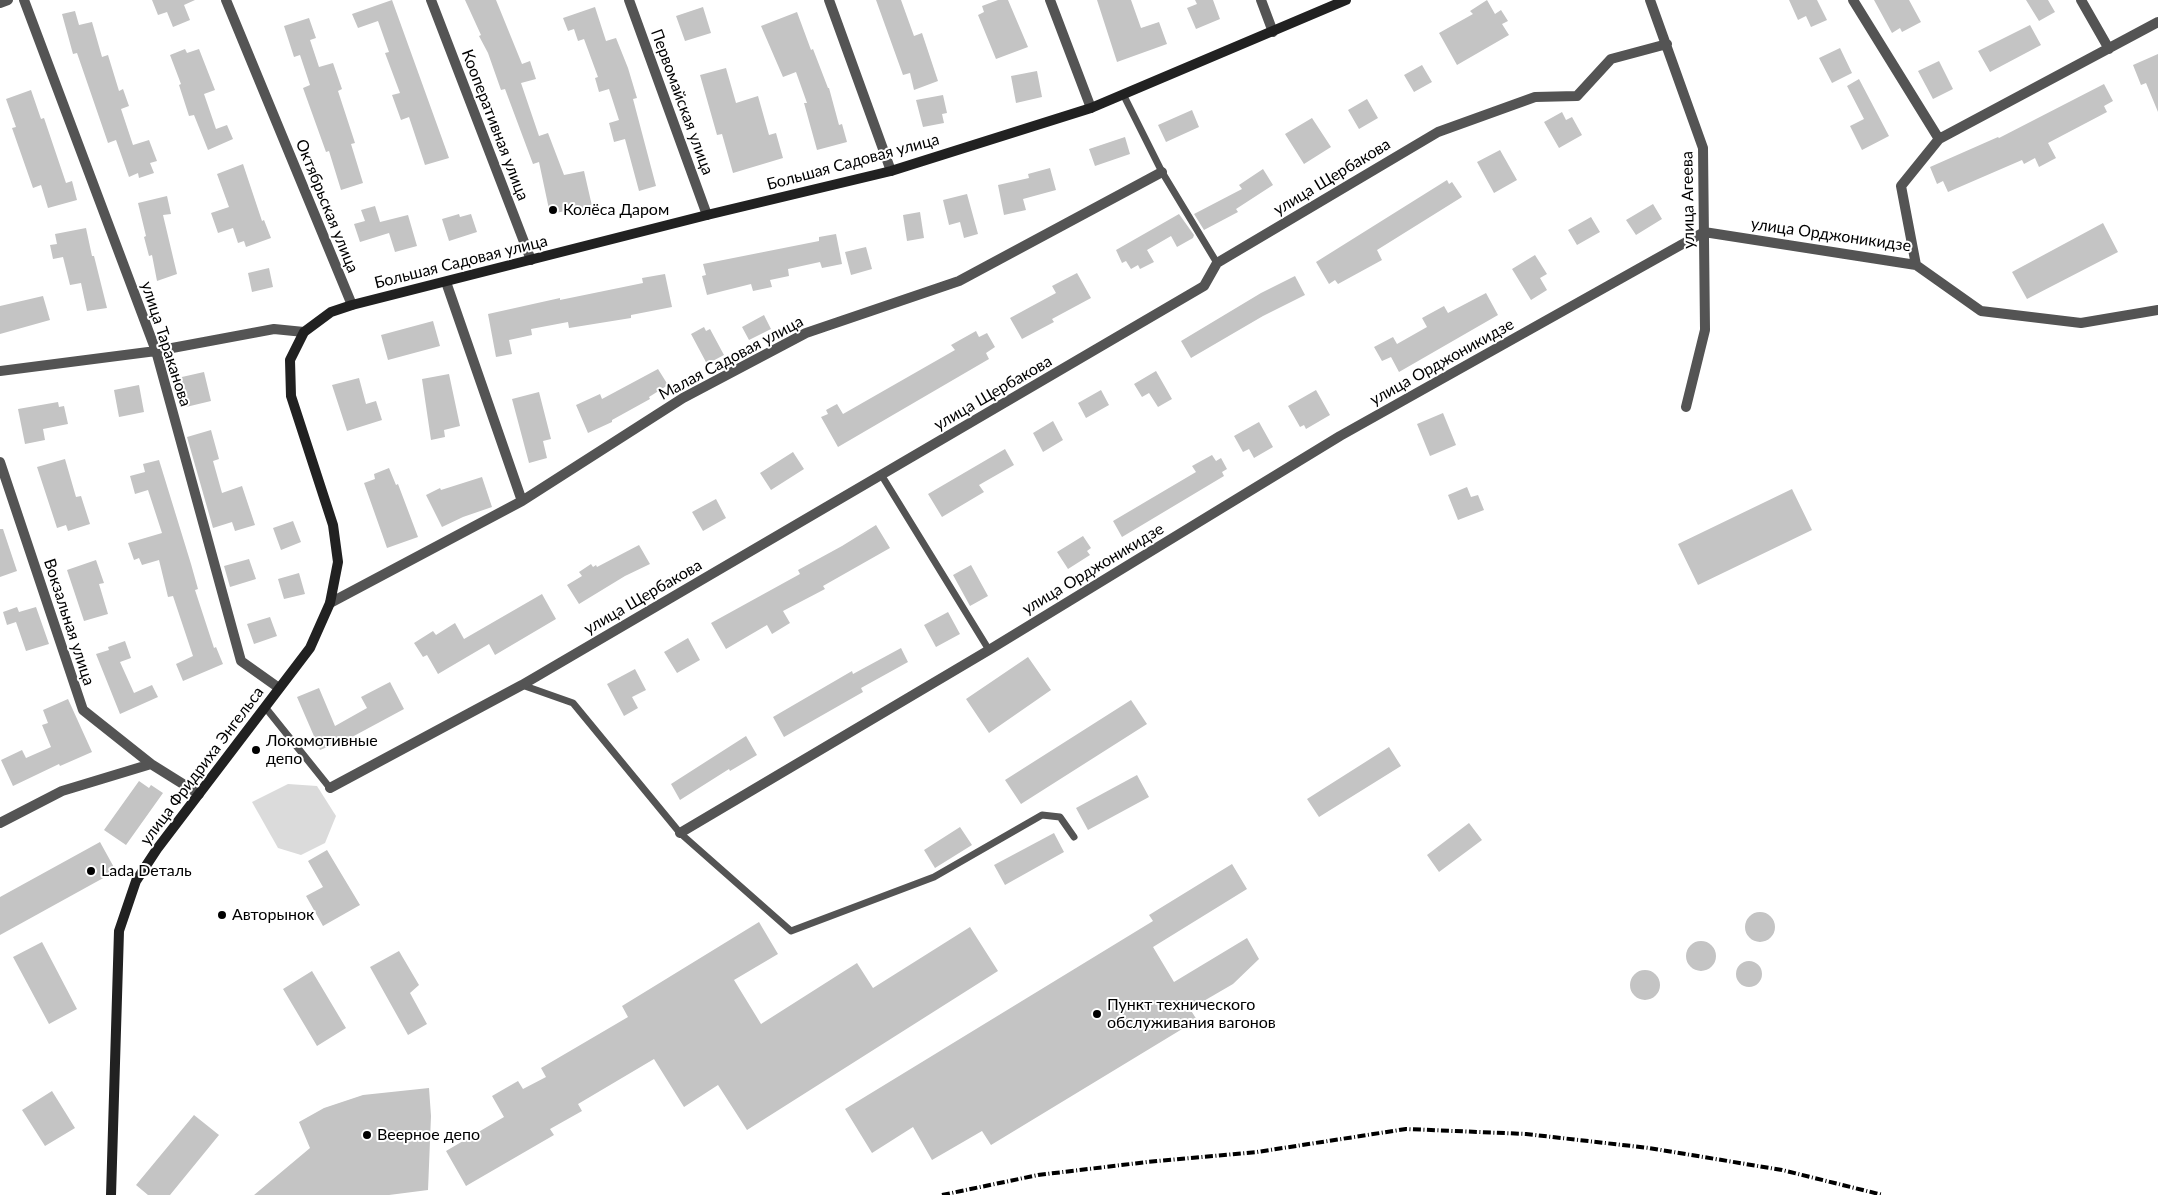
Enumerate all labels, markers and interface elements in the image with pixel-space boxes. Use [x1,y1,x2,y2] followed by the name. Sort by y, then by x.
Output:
[647,26,717,178] street label: Первомайская улица
[457,47,533,203] street label: Кооперативная улица
[765,130,941,194] street label: Большая Садовая улица
[1270,135,1394,219] street label: улица Щербакова
[291,137,363,275] street label: Октябрьская улица
[1678,151,1698,249] street label: улица Агеева
[563,200,669,220] place label: Колёса Даром
[547,204,559,216] marker: Колёса Даром
[1750,214,1912,256] street label: улица Орджоникидзе
[372,231,550,293] street label: Большая Садовая улица
[137,279,195,409] street label: улица Тараканова
[655,312,807,404] street label: Малая Садовая улица
[1367,314,1517,410] street label: улица Орджоникидзе
[931,351,1055,435] street label: улица Щербакова
[1019,519,1167,619] street label: улица Орджоникидзе
[581,555,705,639] street label: улица Щербакова
[39,556,99,688] street label: Вокзальная улица
[136,683,268,849] street label: улица Фридриха Энгельса
[266,731,378,769] place label: Локомотивные депо
[250,744,262,756] marker: Локомотивные депо
[101,861,192,881] place label: Lada Dеталь
[85,865,97,877] marker: Lada Dеталь
[232,905,314,925] place label: Авторынок
[216,909,228,921] marker: Авторынок
[1107,995,1276,1033] place label: Пункт технического обслуживания вагонов
[1091,1008,1103,1020] marker: Пункт технического обслуживания вагонов
[377,1125,480,1145] place label: Веерное депо
[361,1129,373,1141] marker: Веерное депо

